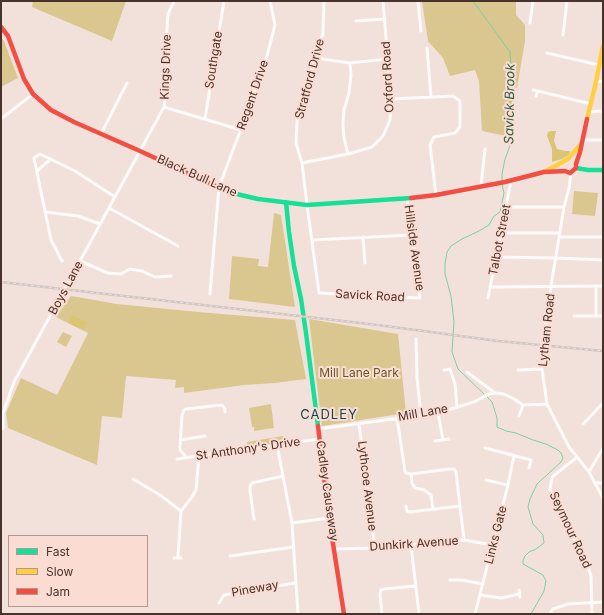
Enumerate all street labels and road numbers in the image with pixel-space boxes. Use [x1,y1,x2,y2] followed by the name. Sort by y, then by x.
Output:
[202,30,226,90] street label: Southgate
[158,34,174,100] street label: Kings Drive
[292,37,328,121] street label: Stratford Drive
[379,41,397,113] street label: Oxford Road
[234,58,272,132] street label: Regent Drive
[155,152,239,200] street label: Black Bull Lane
[486,203,514,277] street label: Talbot Street
[401,204,427,292] street label: Hillside Avenue
[46,259,86,317] street label: Boys Lane
[335,287,405,305] street label: Savick Road
[536,293,558,367] street label: Lytham Road
[397,402,449,424] street label: Mill Lane
[195,435,301,463] street label: St Anthony's Drive
[313,440,341,542] street label: Cadley Causeway
[354,440,380,532] street label: Lythcoe Avenue
[546,489,594,571] street label: Seymour Road
[482,504,510,566] street label: Links Gate
[369,534,459,554] street label: Dunkirk Avenue
[230,578,280,600] street label: Pineway

